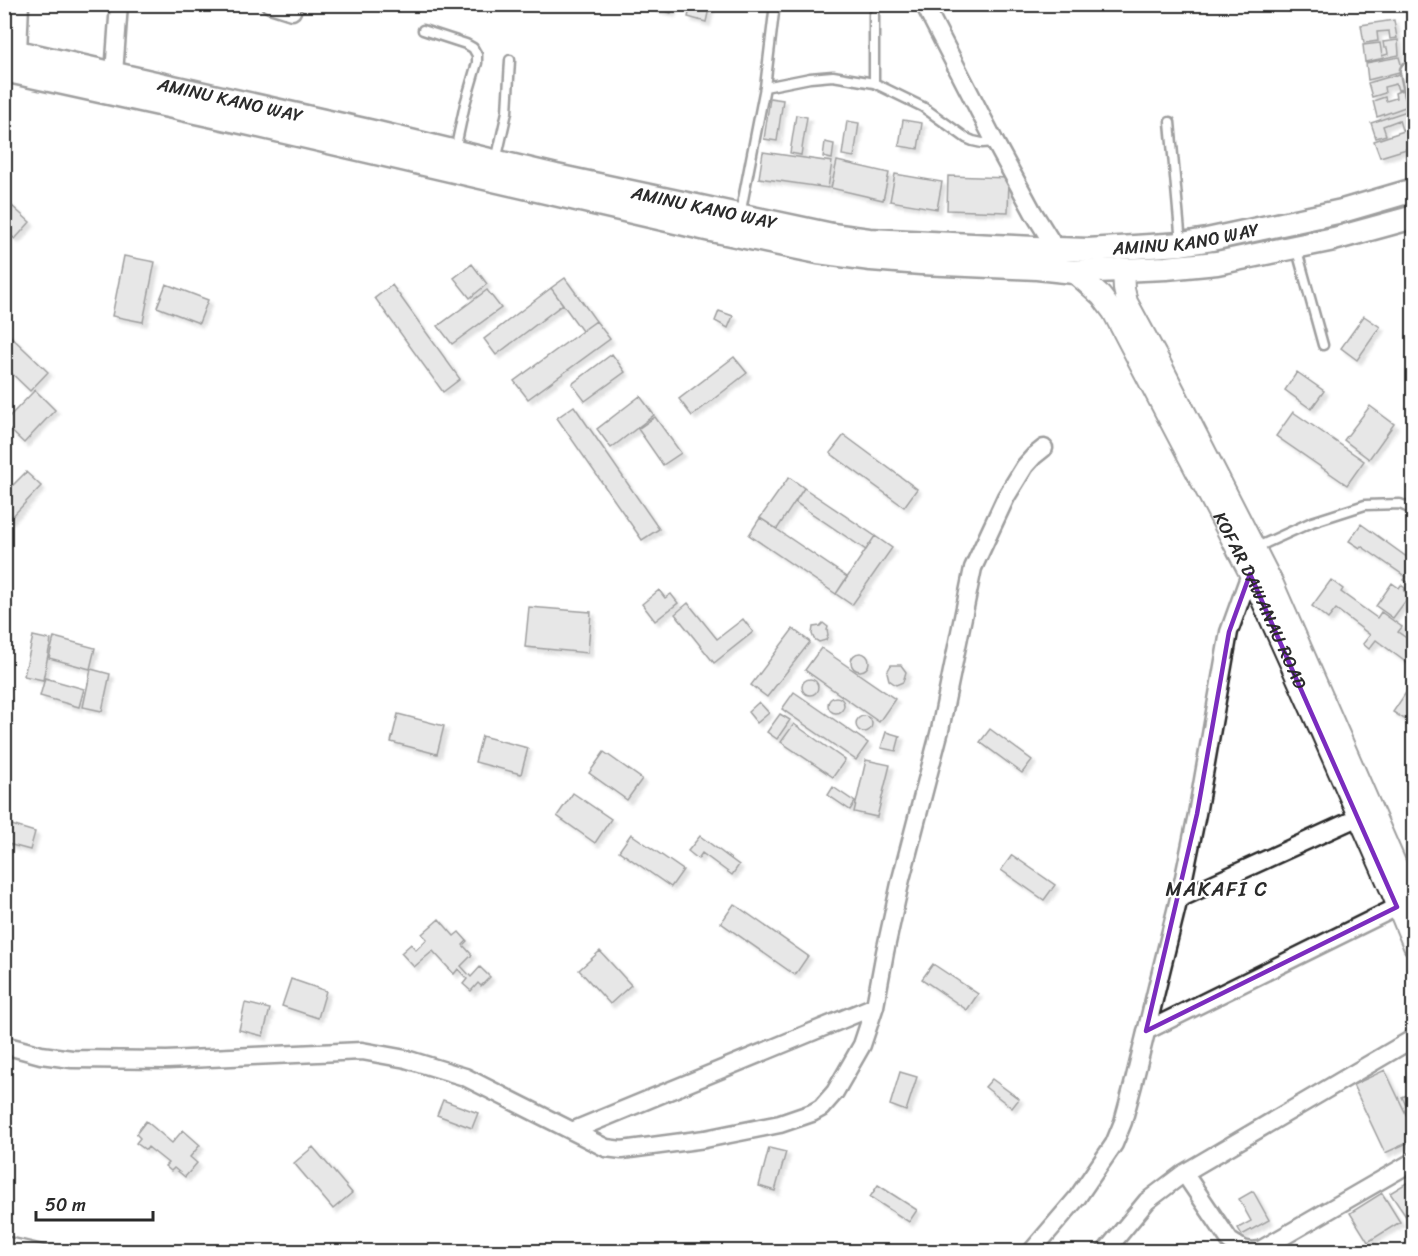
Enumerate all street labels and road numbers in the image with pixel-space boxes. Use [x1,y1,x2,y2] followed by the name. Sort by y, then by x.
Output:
[154,68,307,132] street label: AMINU KANO WAY
[627,176,781,239] street label: AMINU KANO WAY
[1111,213,1263,264] street label: AMINU KANO WAY
[1204,506,1316,695] street label: KOFAR DAWANAU ROAD

